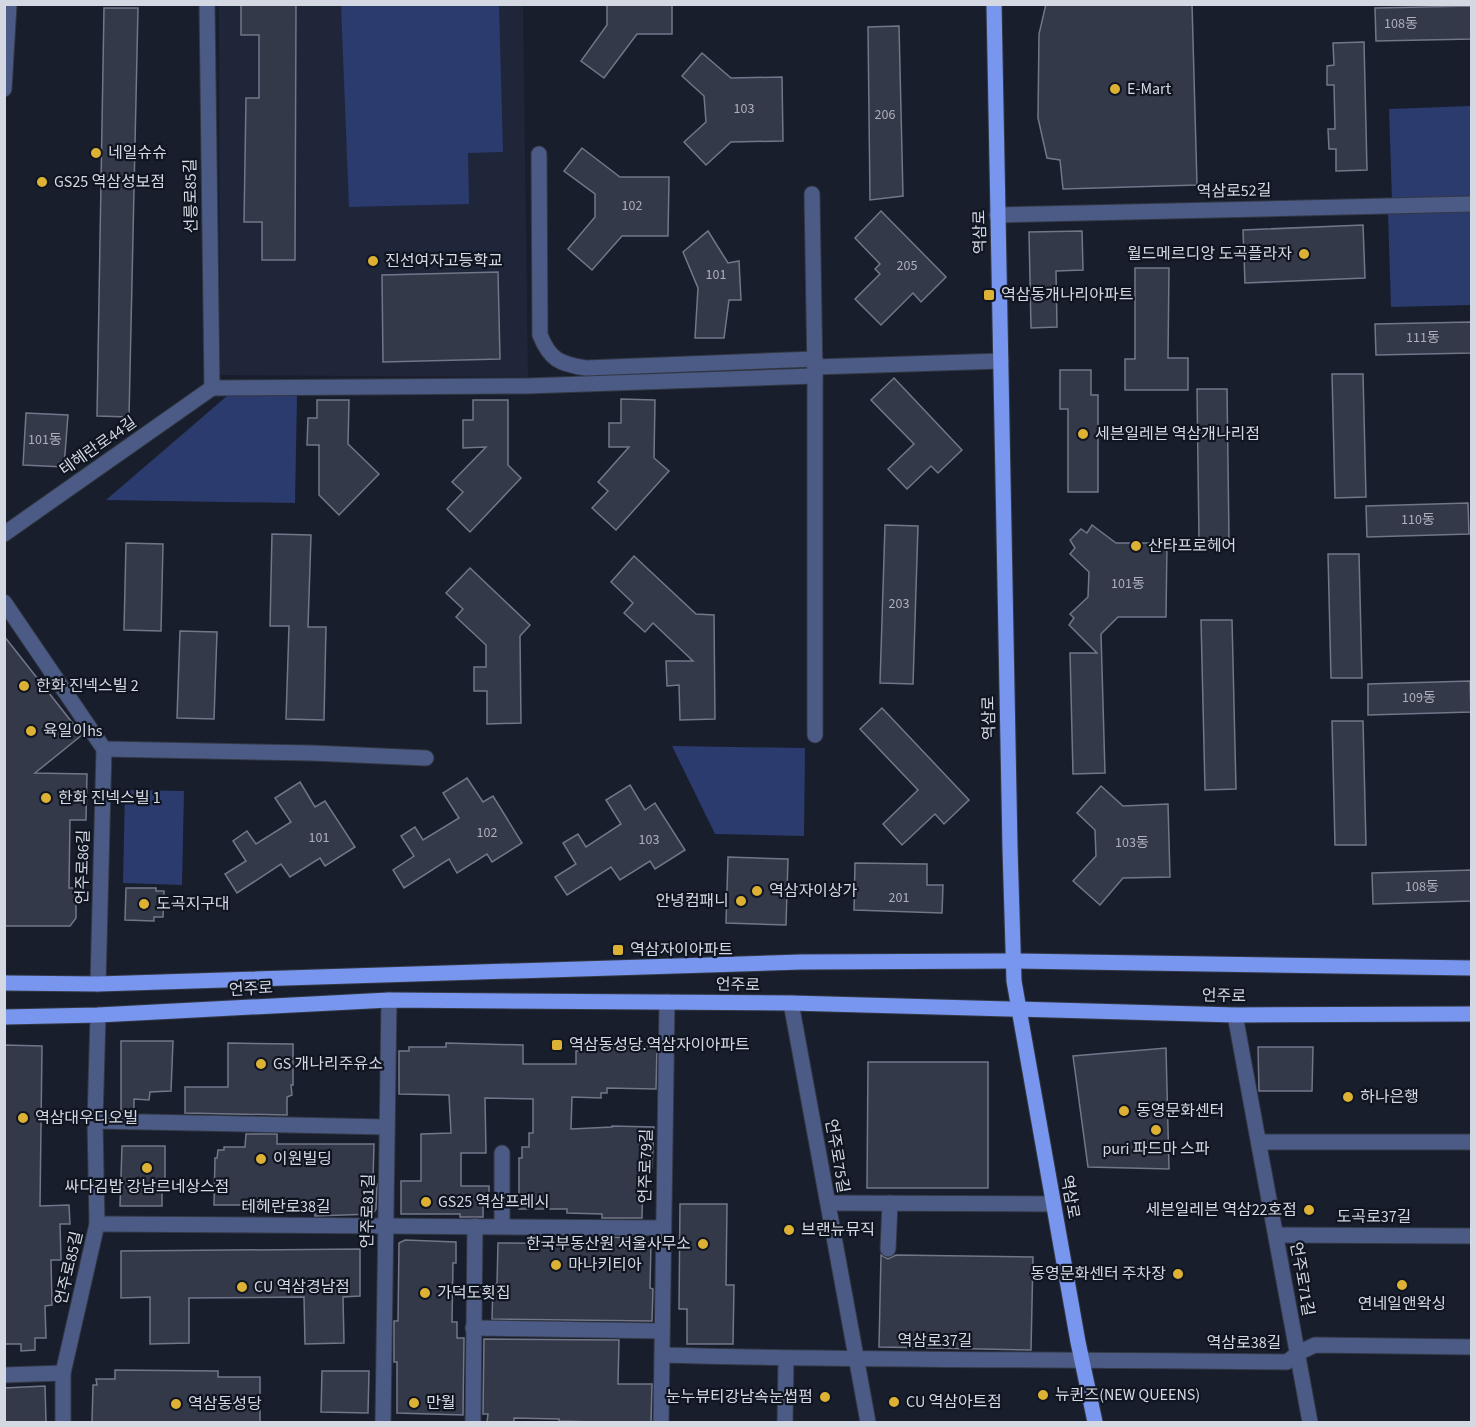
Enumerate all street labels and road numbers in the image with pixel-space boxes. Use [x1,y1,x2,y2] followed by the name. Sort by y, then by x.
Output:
[179,158,203,234] street label: 선릉로85길
[1196,179,1272,203] street label: 역삼로52길
[969,209,991,254] street label: 역삼로
[55,411,141,481] street label: 테헤란로44길
[978,695,1000,740] street label: 역삼로
[71,829,95,905] street label: 언주로86길
[716,974,761,996] street label: 언주로
[228,977,274,1001] street label: 언주로
[1202,985,1247,1007] street label: 언주로
[820,1117,854,1195] street label: 언주로75길
[634,1128,658,1204] street label: 언주로79길
[356,1173,380,1249] street label: 언주로81길
[1055,1173,1085,1221] street label: 역삼로
[241,1196,331,1218] street label: 테헤란로38길
[1337,1206,1411,1228] street label: 도곡로37길
[50,1229,88,1307] street label: 언주로85길
[1285,1240,1319,1318] street label: 언주로71길
[898,1330,972,1352] street label: 역삼로37길
[1207,1332,1281,1354] street label: 역삼로38길

